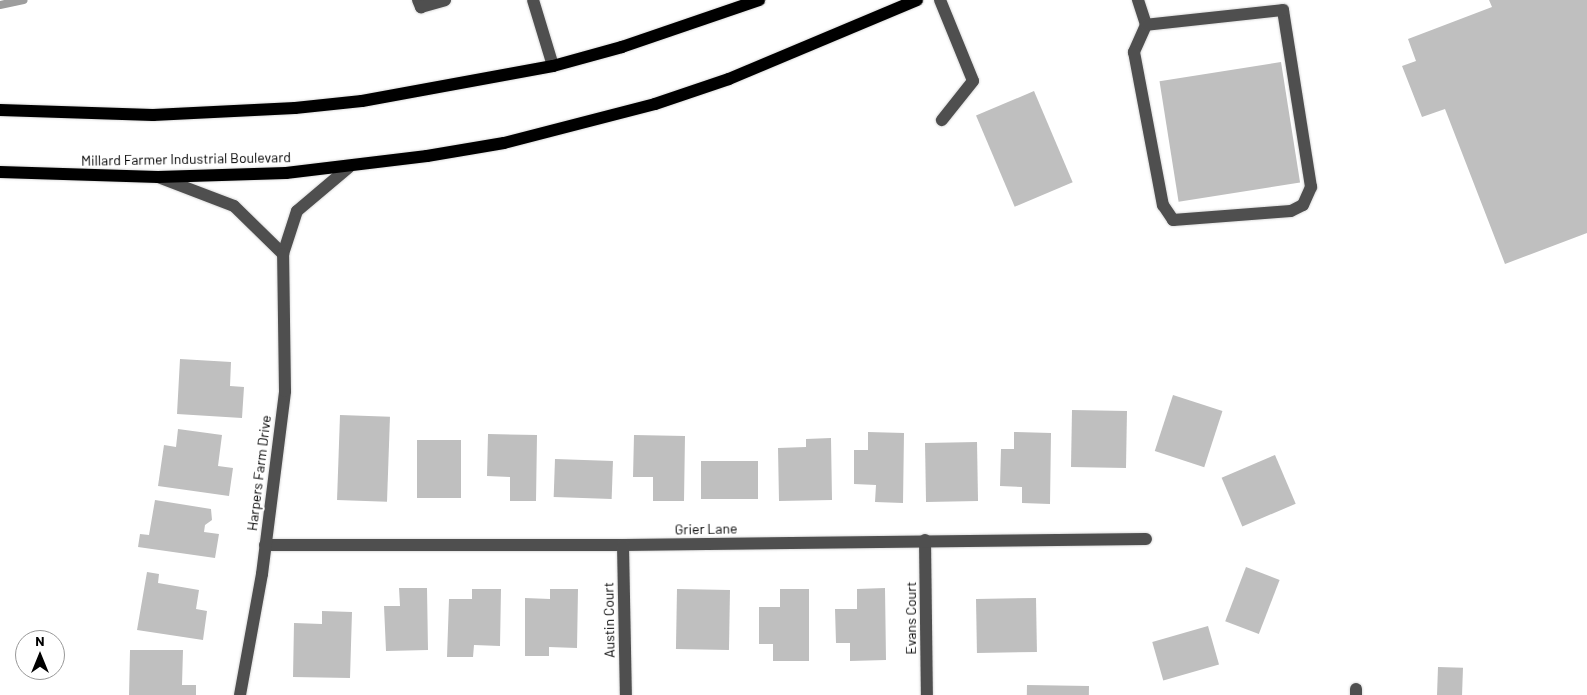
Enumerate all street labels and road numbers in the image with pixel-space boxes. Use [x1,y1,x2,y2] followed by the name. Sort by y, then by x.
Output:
[81,149,291,169] street label: Millard Farmer Industrial Boulevard
[244,414,274,532] street label: Harpers Farm Drive
[675,520,737,538] street label: Grier Lane
[903,581,919,655] street label: Evans Court
[600,582,618,658] street label: Austin Court

